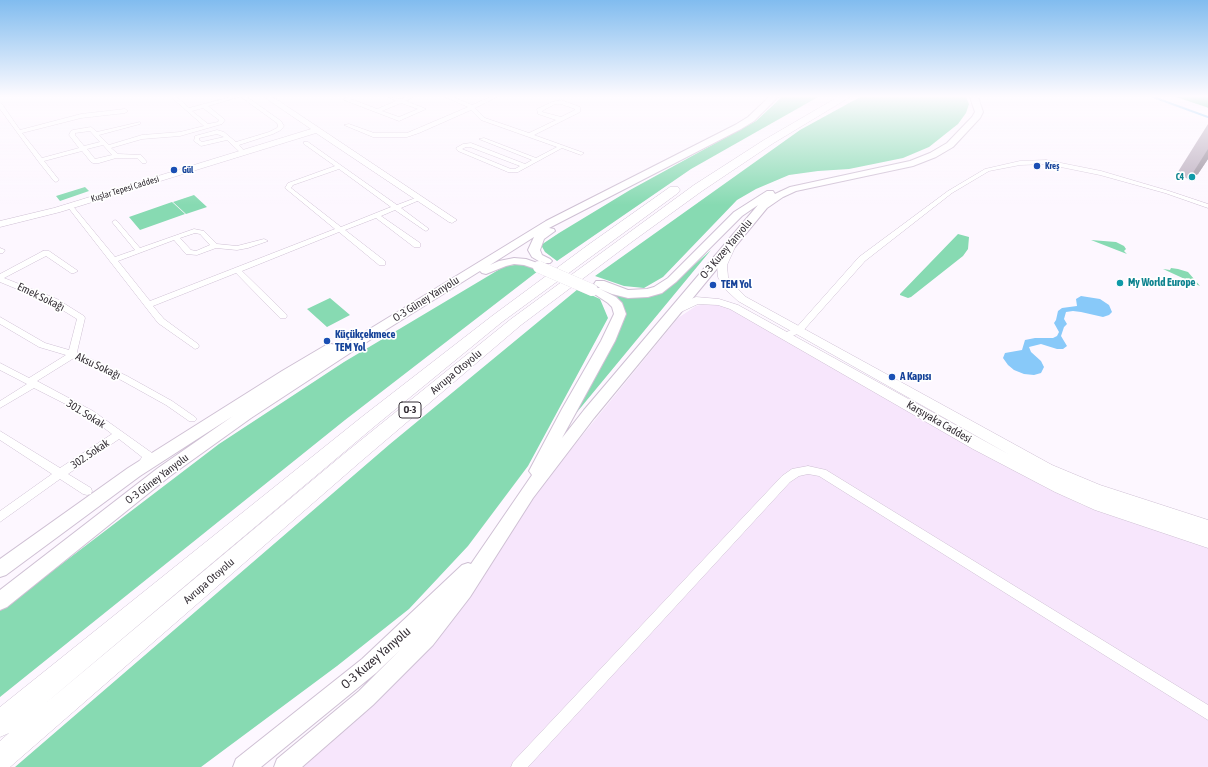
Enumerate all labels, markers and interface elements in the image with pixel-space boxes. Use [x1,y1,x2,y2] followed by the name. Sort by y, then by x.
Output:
[1032,161,1042,171] marker: Kreş
[1045,161,1059,171] place label: Kreş
[169,165,179,175] marker: Gül
[182,165,194,175] place label: Gül
[1176,172,1184,182] place label: C4
[1187,172,1197,182] marker: C4
[90,173,160,205] street label: Kuşlar Tepesi Caddesi
[697,217,755,281] street label: O-3 Kuzey Yanyolu
[390,273,462,325] street label: O-3 Güney Yanyolu
[1128,276,1196,290] place label: My World Europe
[721,278,752,292] place label: TEM Yol
[1115,278,1125,288] marker: My World Europe
[15,280,67,314] street label: Emek Sokağı
[708,280,718,290] marker: TEM Yol
[335,328,395,354] place label: Küçükçekmece TEM Yol
[322,336,332,346] marker: Küçükçekmece TEM Yol
[428,347,484,397] street label: Avrupa Otoyolu
[73,350,123,382] street label: Aksu Sokağı
[900,370,931,384] place label: A Kapısı
[887,372,897,382] marker: A Kapısı
[64,397,108,431] street label: 301. Sokak
[904,398,974,446] street label: Karşıyaka Caddesi
[399,402,421,418] road number: O-3
[68,436,112,472] street label: 302. Sokak
[123,451,191,507] street label: O-3 Güney Yanyolu
[181,555,237,607] street label: Avrupa Otoyolu
[338,624,414,692] street label: O-3 Kuzey Yanyolu

